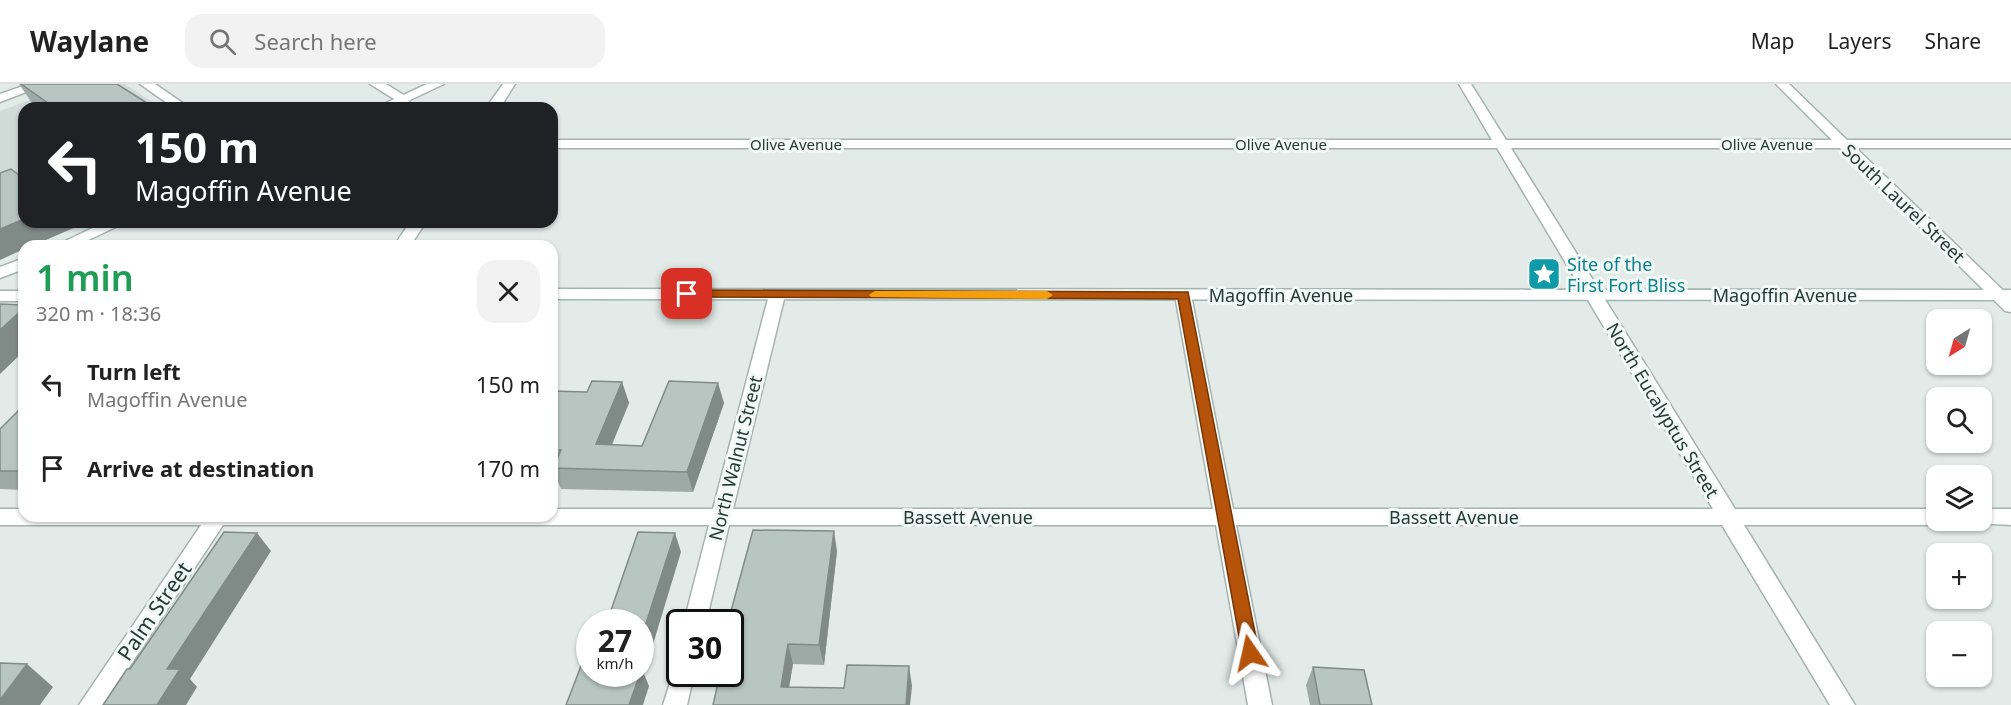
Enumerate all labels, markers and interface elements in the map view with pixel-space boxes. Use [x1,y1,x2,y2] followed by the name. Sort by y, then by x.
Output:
[185,14,605,68] search box
[30,22,149,60] text: Waylane
[206,25,239,58] icon: search
[254,26,377,56] text: Search here
[1751,27,1795,55] text: Map
[1828,27,1892,55] text: Layers
[1925,27,1981,55] text: Share
[135,118,259,175] text: 150 m
[36,126,114,204] icon: left
[750,134,842,154] street label: Olive Avenue
[1235,134,1327,154] street label: Olive Avenue
[1721,134,1813,154] street label: Olive Avenue
[1838,138,1971,268] street label: South Laurel Street
[135,172,352,209] text: Magoffin Avenue
[1567,252,1685,297] place label: Site of the First Fort Bliss
[36,253,134,302] text: 1 min
[1526,256,1562,292] place icon: Site of the First Fort Bliss
[477,260,540,323] button: close
[661,268,712,319] pin
[670,277,703,310] icon: arrive
[1209,283,1353,307] street label: Magoffin Avenue
[1713,283,1857,307] street label: Magoffin Avenue
[36,300,161,327] text: 320 m · 18:36
[1926,309,1992,375] north arrow
[1926,309,1992,687] map controls
[1601,318,1725,502] street label: North Eucalyptus Street
[87,356,181,386] text: Turn left
[36,368,69,401] icon: left
[476,369,540,399] text: 150 m
[703,373,767,543] street label: North Walnut Street
[87,386,247,413] text: Magoffin Avenue
[1926,387,1992,453] button: search
[36,452,69,485] icon: arrive
[87,453,314,483] text: Arrive at destination
[476,453,540,483] text: 170 m
[1926,465,1992,531] button: layers
[903,505,1033,529] street label: Bassett Avenue
[1389,505,1519,529] street label: Bassett Avenue
[1926,543,1992,609] button: +
[111,556,198,666] street label: Palm Street
[666,609,744,687] speed limit sign: 30
[598,620,632,661] text: 27
[1218,621,1282,685] position arrow
[1926,621,1992,687] button: −
[597,653,633,673] text: km/h

